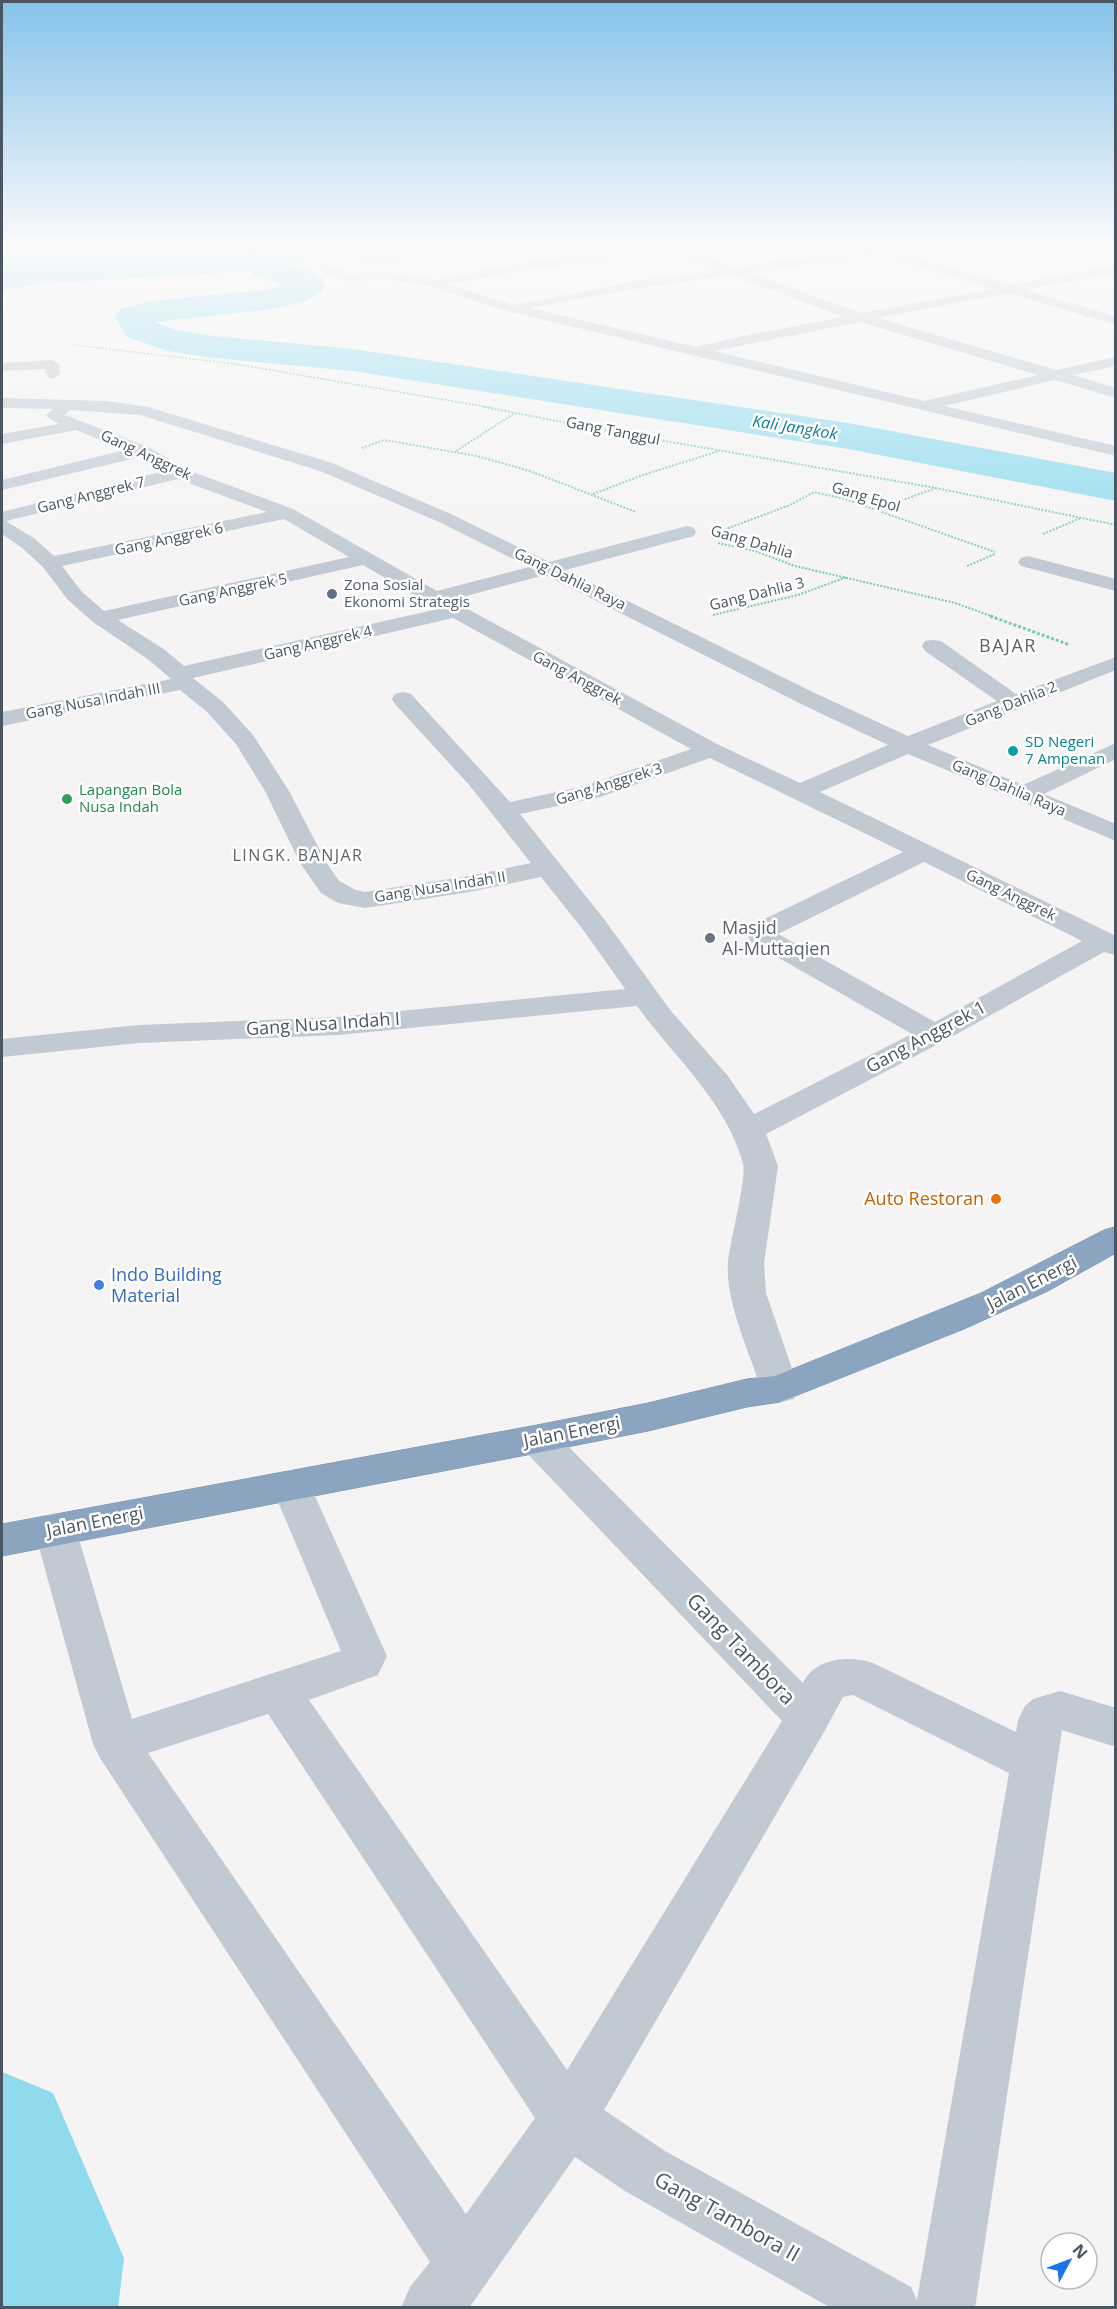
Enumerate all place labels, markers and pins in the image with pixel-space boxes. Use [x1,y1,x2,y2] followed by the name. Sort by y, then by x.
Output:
[344,574,470,611] place label: Zona Sosial Ekonomi Strategis
[325,587,339,601] marker: Zona Sosial Ekonomi Strategis
[1025,731,1105,768] place label: SD Negeri 7 Ampenan
[1006,744,1020,758] marker: SD Negeri 7 Ampenan
[79,779,182,816] place label: Lapangan Bola Nusa Indah
[60,792,74,806] marker: Lapangan Bola Nusa Indah
[722,915,830,960] place label: Masjid Al-Muttaqien
[703,931,717,945] marker: Masjid Al-Muttaqien
[864,1186,984,1210] place label: Auto Restoran
[989,1192,1003,1206] marker: Auto Restoran
[111,1262,222,1307] place label: Indo Building Material
[92,1278,106,1292] marker: Indo Building Material

